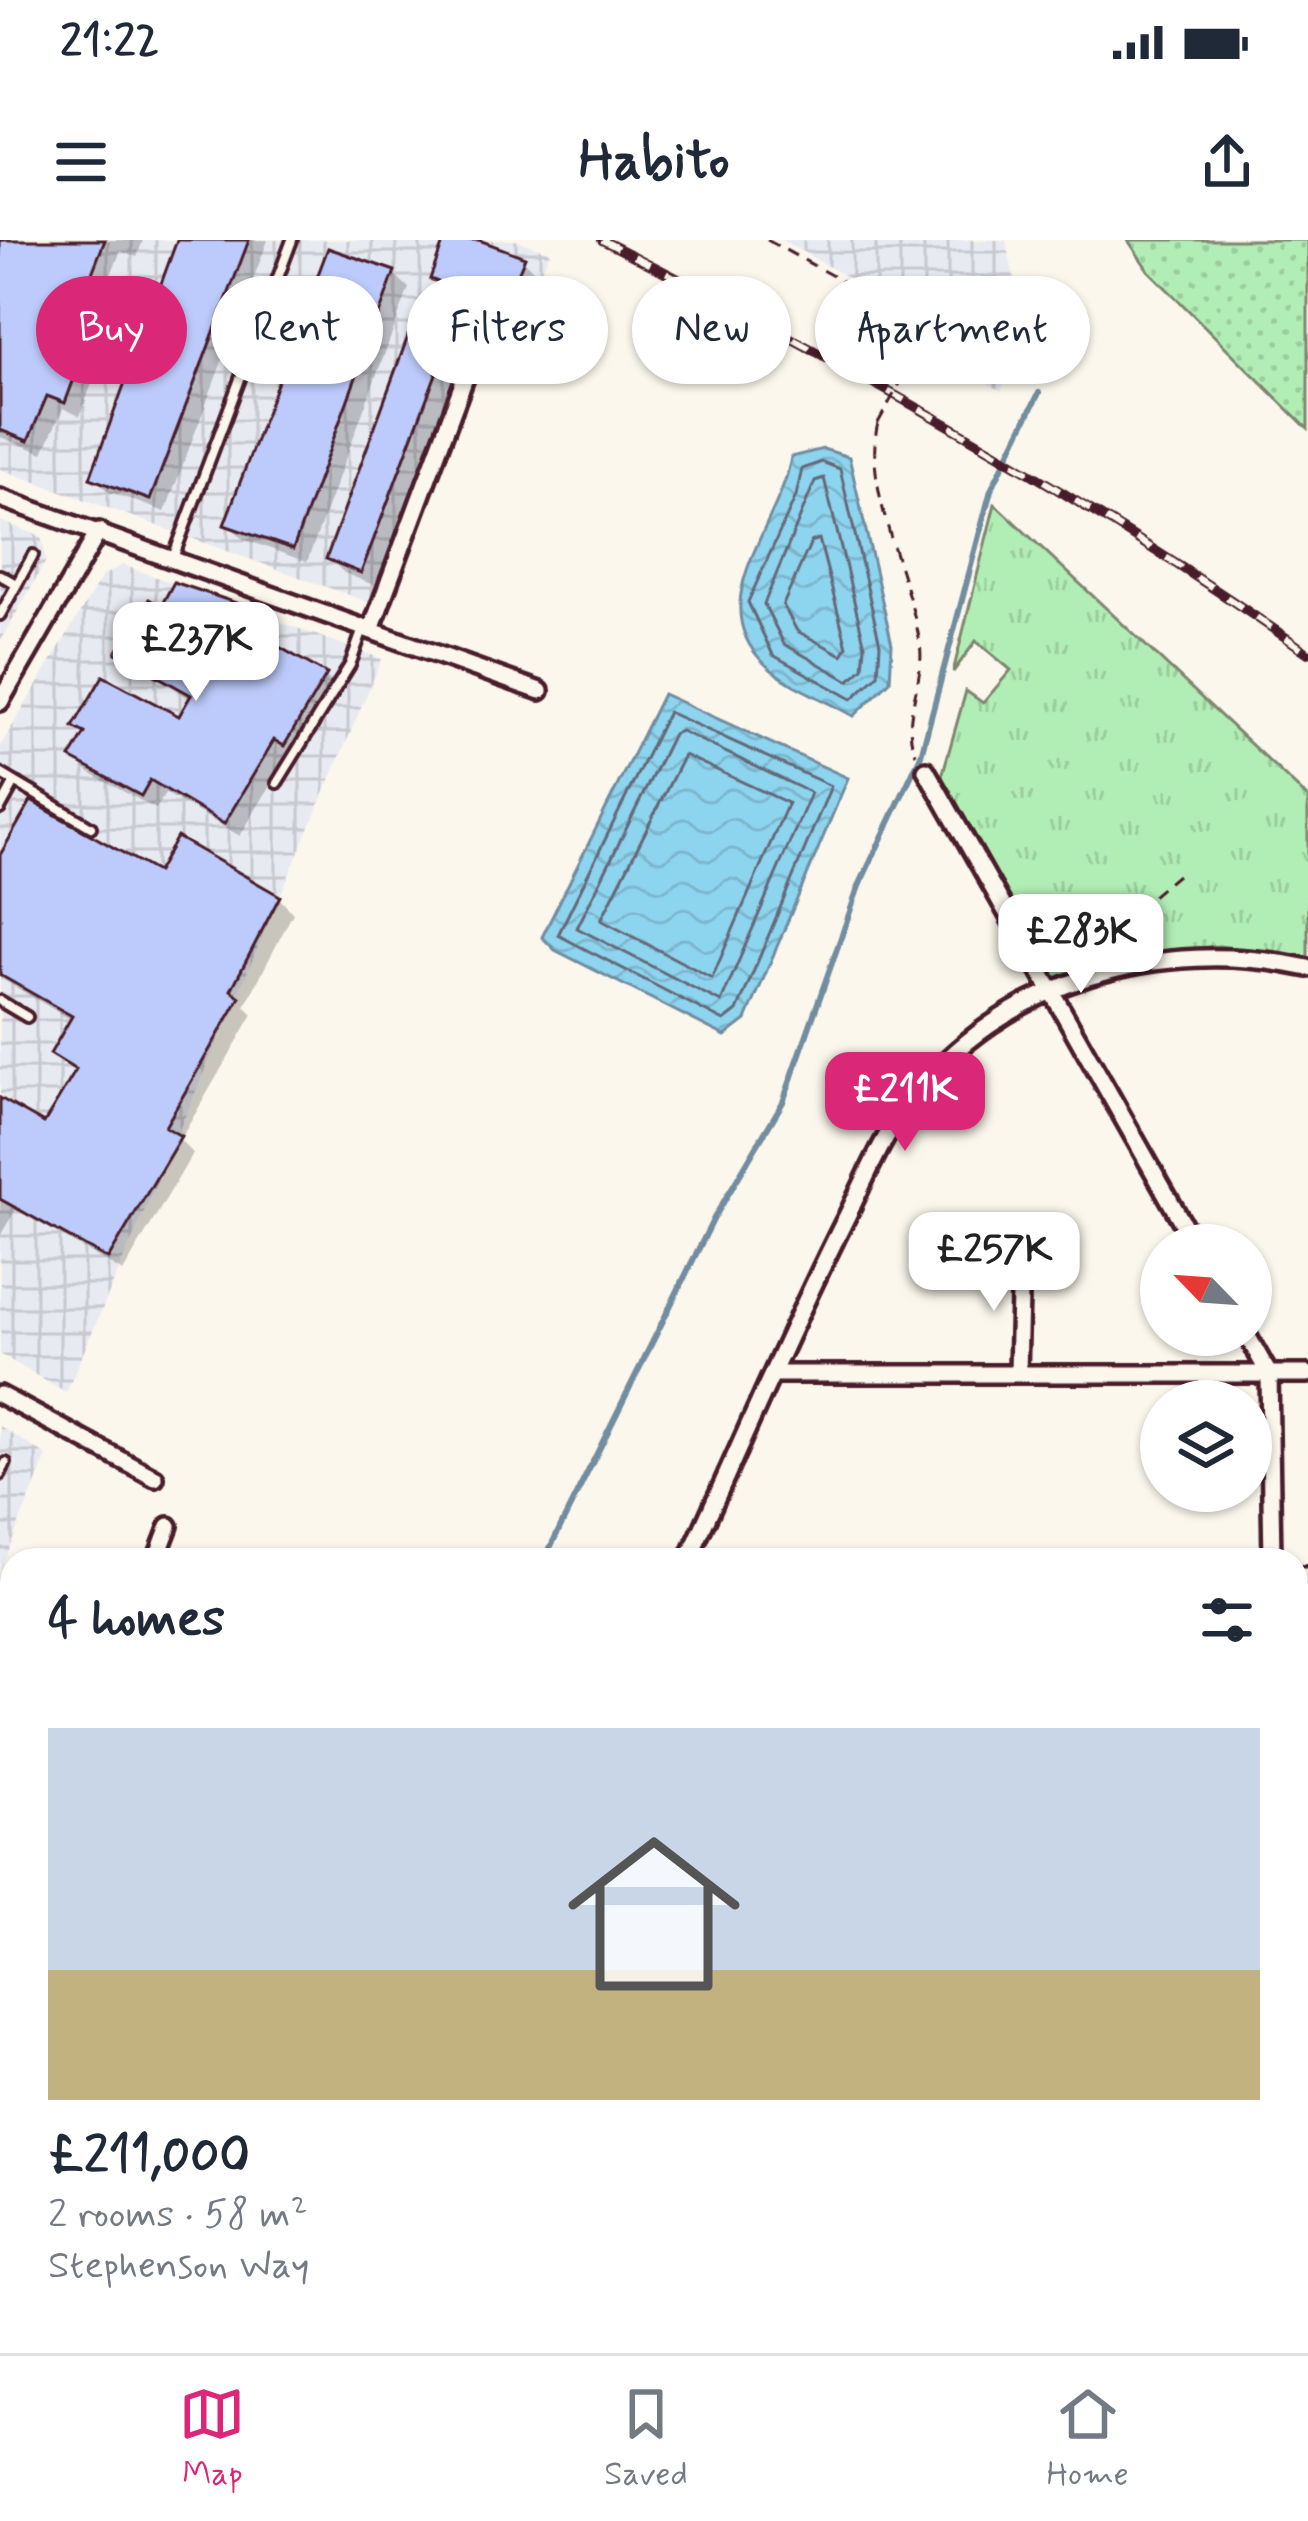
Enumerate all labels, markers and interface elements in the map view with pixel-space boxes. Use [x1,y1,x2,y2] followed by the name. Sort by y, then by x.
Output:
[60,13,159,72] text: 21:22
[578,127,730,198] text: Habito
[48,129,114,195] icon: menu
[1194,129,1260,195] icon: share
[36,276,187,384] chip: Buy
[211,276,383,384] chip: Rent
[407,276,608,384] chip: Filters
[632,276,791,384] chip: New
[815,276,1090,384] chip: Apartment
[112,602,280,704] pin: £237K
[140,615,252,666] text: £237K
[997,894,1165,996] pin: £283K
[1025,907,1137,958] text: £283K
[821,1052,989,1154] pin: £211K
[852,1065,958,1116] text: £211K
[910,1212,1078,1314] pin: £257K
[1140,1224,1272,1356] north arrow
[1140,1224,1272,1512] map controls
[936,1225,1052,1276] text: £257K
[1140,1380,1272,1512] button: layers
[48,1587,225,1653] text: 4 homes
[1194,1587,1260,1653] icon: filters
[546,1806,762,2022] icon: home
[48,2124,250,2190] text: £211,000
[48,2190,308,2241] text: 2 rooms · 58 m²
[48,2241,310,2292] text: Stephenson Way
[179,2381,245,2497] tab: Map
[604,2381,688,2497] tab: Saved
[1047,2381,1129,2497] tab: Home

